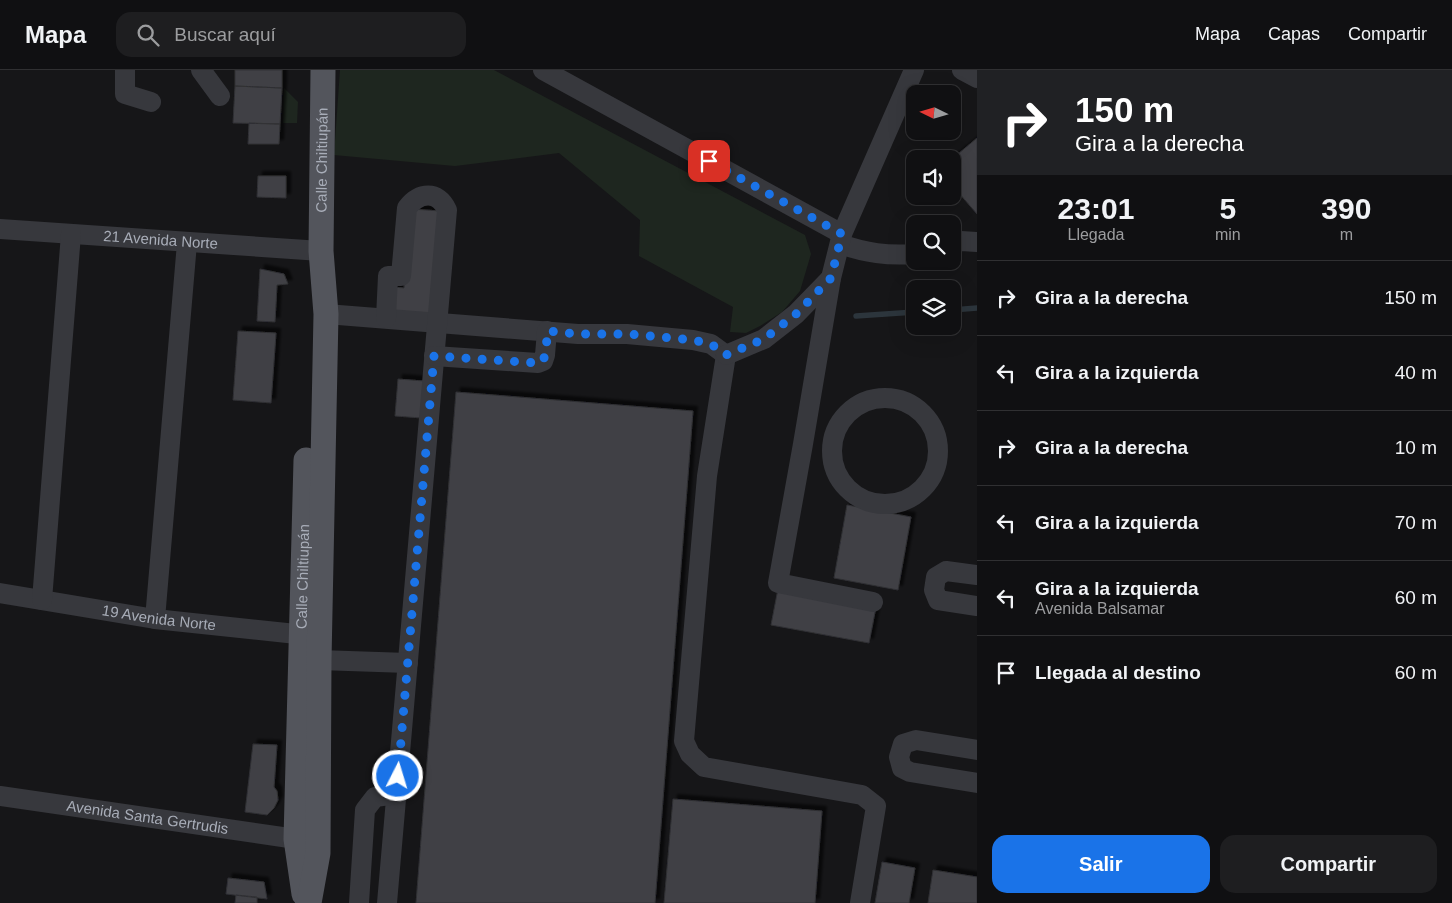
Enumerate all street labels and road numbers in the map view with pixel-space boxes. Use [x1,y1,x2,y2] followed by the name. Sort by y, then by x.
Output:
[312,107,331,213] street label: Calle Chiltiupán
[103,227,219,252] street label: 21 Avenida Norte
[293,524,312,629] street label: Calle Chiltiupán
[101,601,217,633] street label: 19 Avenida Norte
[66,797,230,837] street label: Avenida Santa Gertrudis

